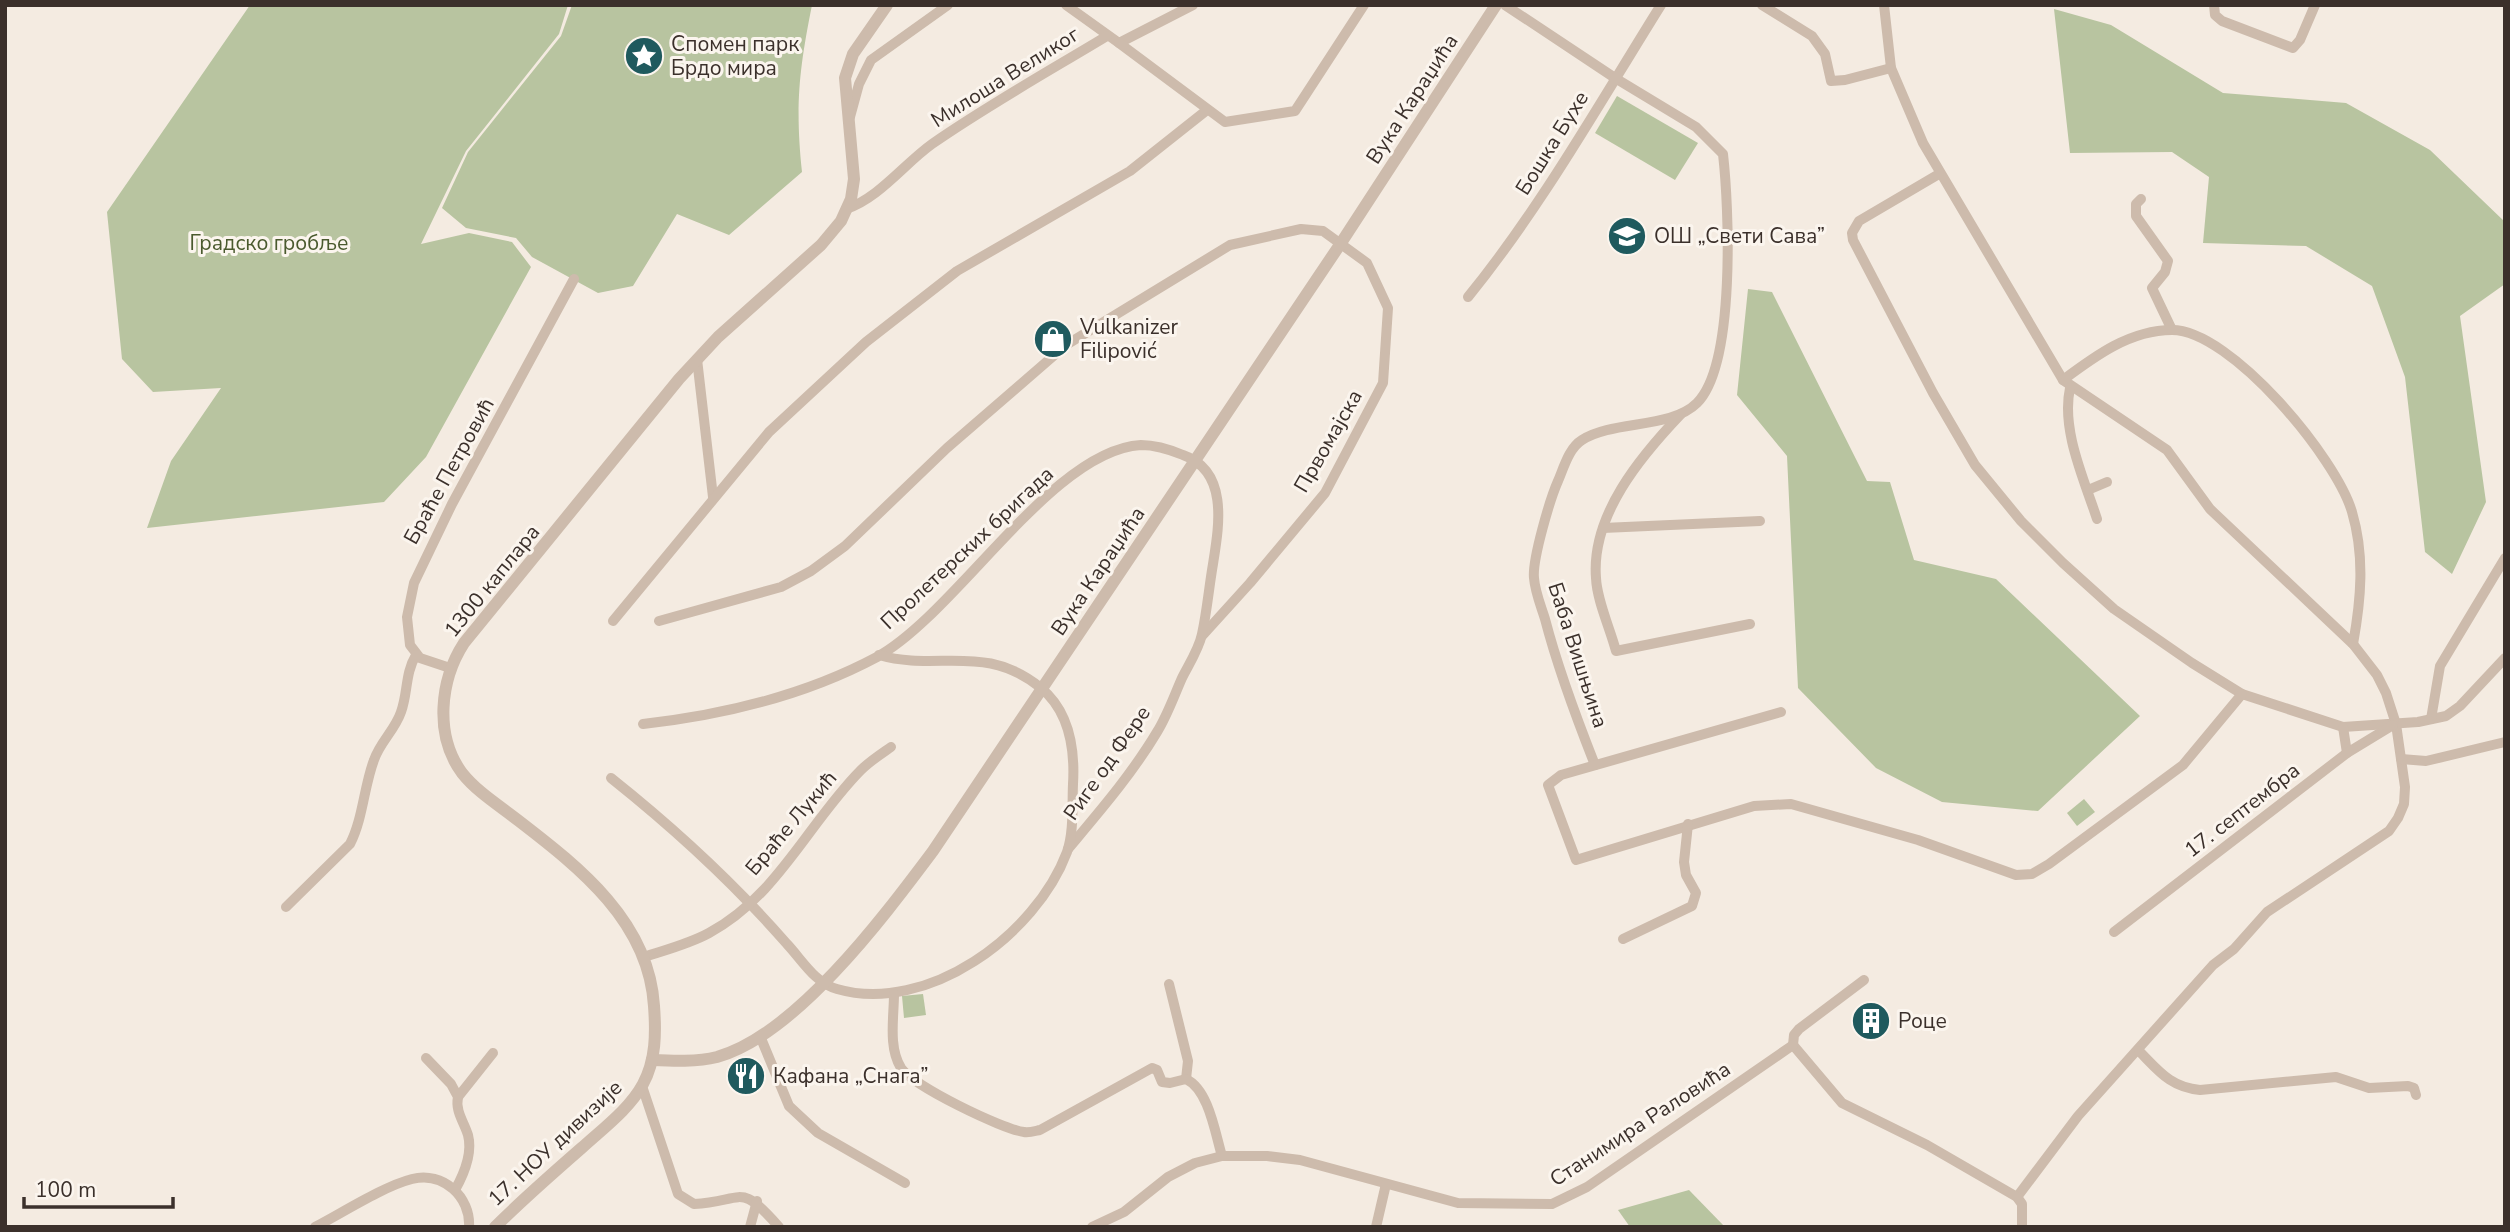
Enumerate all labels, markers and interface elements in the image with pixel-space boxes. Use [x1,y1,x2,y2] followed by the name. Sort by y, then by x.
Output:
[926,20,1084,134] street label: Милоша Великог
[1360,29,1464,169] street label: Вука Караџића
[671,30,800,82] place label: Спомен парк Брдо мира
[623,35,665,77] place icon: Спомен парк Брдо мира
[1509,86,1595,200] street label: Бошка Бухе
[1606,215,1648,257] school or university icon: ОШ „Свети Сава”
[1654,222,1825,250] place label: ОШ „Свети Сава”
[190,229,348,257] park label: Градско гробље
[1079,313,1178,365] place label: Vulkanizer Filipović
[1032,318,1074,360] shop icon: Vulkanizer Filipović
[1287,385,1369,497] street label: Првомајска
[397,393,501,549] street label: Браће Петровић
[874,460,1060,636] street label: Пролетерских бригада
[1045,501,1151,641] street label: Вука Караџића
[438,519,546,643] street label: 1300 каплара
[1541,579,1615,731] street label: Баба Вишњина
[1057,700,1157,826] street label: Риге од Фере
[2179,756,2305,864] street label: 17. септембра
[739,765,843,881] street label: Браће Лукић
[1850,1000,1892,1042] building icon: Роце
[1898,1007,1947,1035] place label: Роце
[725,1055,767,1097] restaurant icon: Кафана „Снага”
[1544,1055,1736,1193] street label: Станимира Раловића
[773,1062,929,1090] place label: Кафана „Снага”
[482,1074,628,1212] street label: 17. НОУ дивизије
[24,1166,173,1210] scale bar
[35,1176,96,1204] text: 100 m

